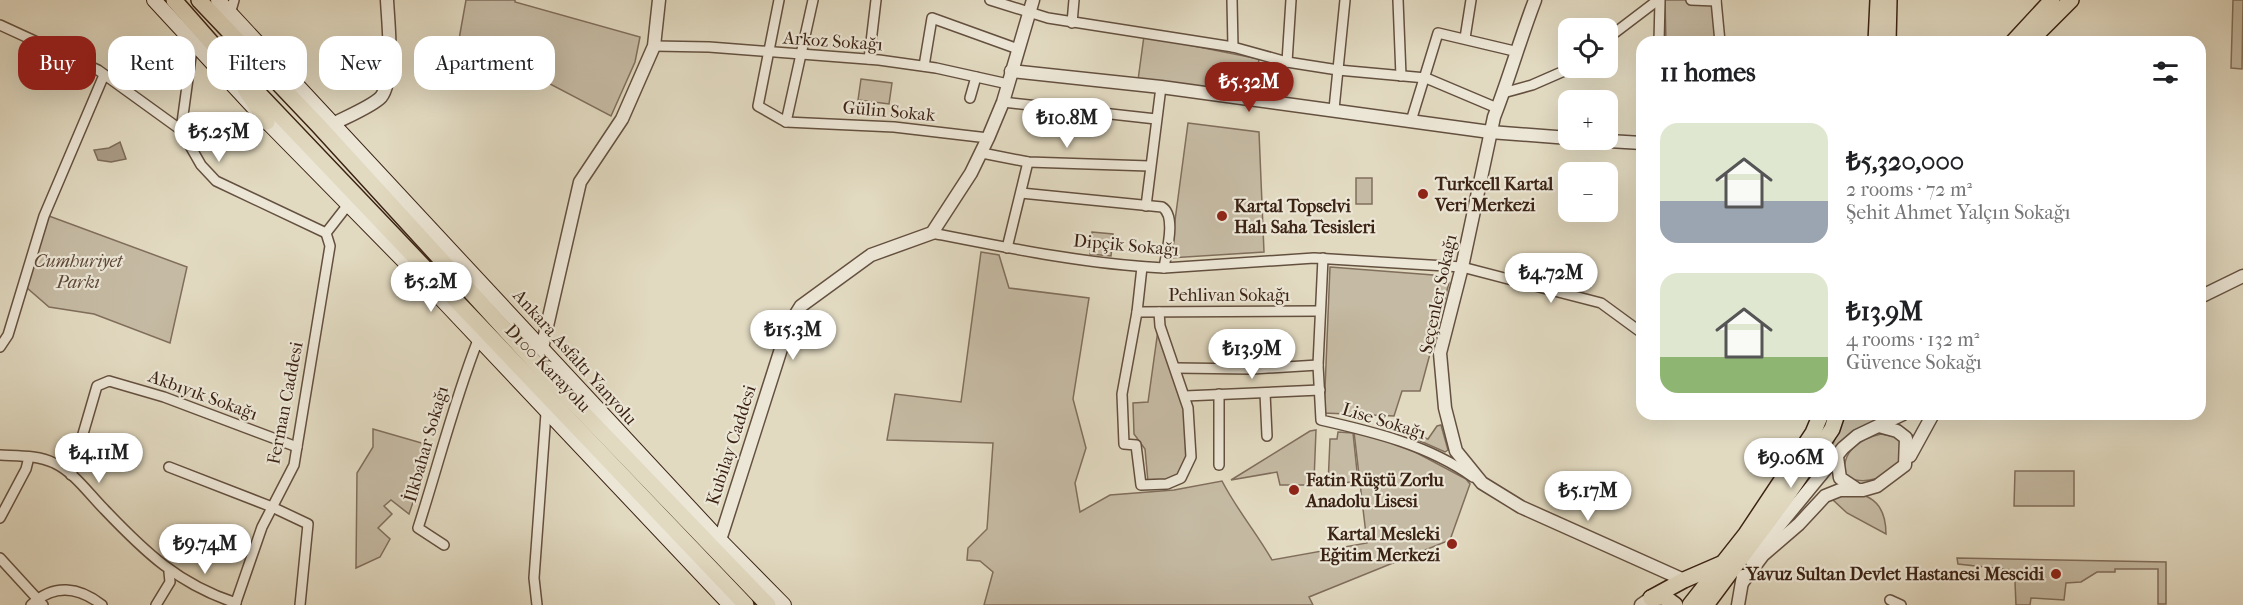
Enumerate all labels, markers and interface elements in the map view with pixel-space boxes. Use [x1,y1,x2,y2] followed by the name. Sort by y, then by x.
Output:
[1558,18,1618,222] map controls
[1558,18,1618,78] button: locate
[781,27,884,56] street label: Arkoz Sokağı
[18,36,96,90] chip: Buy
[108,36,195,90] chip: Rent
[207,36,307,90] chip: Filters
[319,36,402,90] chip: New
[414,36,555,90] chip: Apartment
[2149,56,2182,89] icon: filters
[1660,57,1756,88] text: 11 homes
[1200,62,1298,113] pin: ₺5.32M
[1219,70,1279,93] text: ₺5.32M
[1558,90,1618,150] button: +
[842,97,937,126] street label: Gülin Sokak
[1018,98,1116,149] pin: ₺10.8M
[1036,106,1098,129] text: ₺10.8M
[170,112,268,163] pin: ₺5.25M
[188,120,250,143] text: ₺5.25M
[1846,146,1964,177] text: ₺5,320,000
[1708,147,1780,219] icon: home
[1558,162,1618,222] button: −
[1434,174,1554,216] place label: Turkcell Kartal Veri Merkezi
[1846,178,1972,201] text: 2 rooms · 72 m²
[1416,187,1430,201] marker: Turkcell Kartal Veri Merkezi
[1234,196,1376,238] place label: Kartal Topselvi Halı Saha Tesisleri
[1846,201,2070,224] text: Şehit Ahmet Yalçın Sokağı
[1215,209,1229,223] marker: Kartal Topselvi Halı Saha Tesisleri
[1072,230,1180,261] street label: Dipçik Sokağı
[1416,232,1462,356] street label: Seçenler Sokağı
[34,251,124,293] park label: Cumhuriyet Parkı
[1502,253,1600,304] pin: ₺4.72M
[1519,261,1583,284] text: ₺4.72M
[389,262,473,313] pin: ₺5.2M
[405,270,457,293] text: ₺5.2M
[508,285,641,429] street label: Ankara Asfaltı Yanyolu
[1168,285,1291,306] street label: Pehlivan Sokağı
[1846,296,1923,327] text: ₺13.9M
[1708,297,1780,369] icon: home
[744,310,842,361] pin: ₺15.3M
[764,318,822,341] text: ₺15.3M
[500,320,595,417] street label: D100 Karayolu
[1846,328,1979,351] text: 4 rooms · 132 m²
[1203,329,1301,380] pin: ₺13.9M
[1222,337,1282,360] text: ₺13.9M
[263,339,308,466] street label: Ferman Caddesi
[1846,351,1982,374] text: Güvence Sokağı
[145,366,261,425] street label: Akbıyık Sokağı
[702,382,761,508] street label: Kubilay Caddesi
[399,383,453,505] street label: İlkbahar Sokağı
[1339,399,1429,444] street label: Lise Sokağı
[50,433,148,484] pin: ₺4.11M
[1742,438,1840,489] pin: ₺9.06M
[69,441,129,464] text: ₺4.11M
[1758,446,1824,469] text: ₺9.06M
[1305,470,1445,512] place label: Fatin Rüştü Zorlu Anadolu Lisesi
[1539,471,1637,522] pin: ₺5.17M
[1558,479,1618,502] text: ₺5.17M
[1287,483,1301,497] marker: Fatin Rüştü Zorlu Anadolu Lisesi
[156,524,254,575] pin: ₺9.74M
[1320,524,1441,566] place label: Kartal Mesleki Eğitim Merkezi
[173,532,237,555] text: ₺9.74M
[1445,537,1459,551] marker: Kartal Mesleki Eğitim Merkezi
[1745,564,2045,585] place label: Yavuz Sultan Devlet Hastanesi Mescidi
[2049,567,2063,581] marker: Yavuz Sultan Devlet Hastanesi Mescidi

